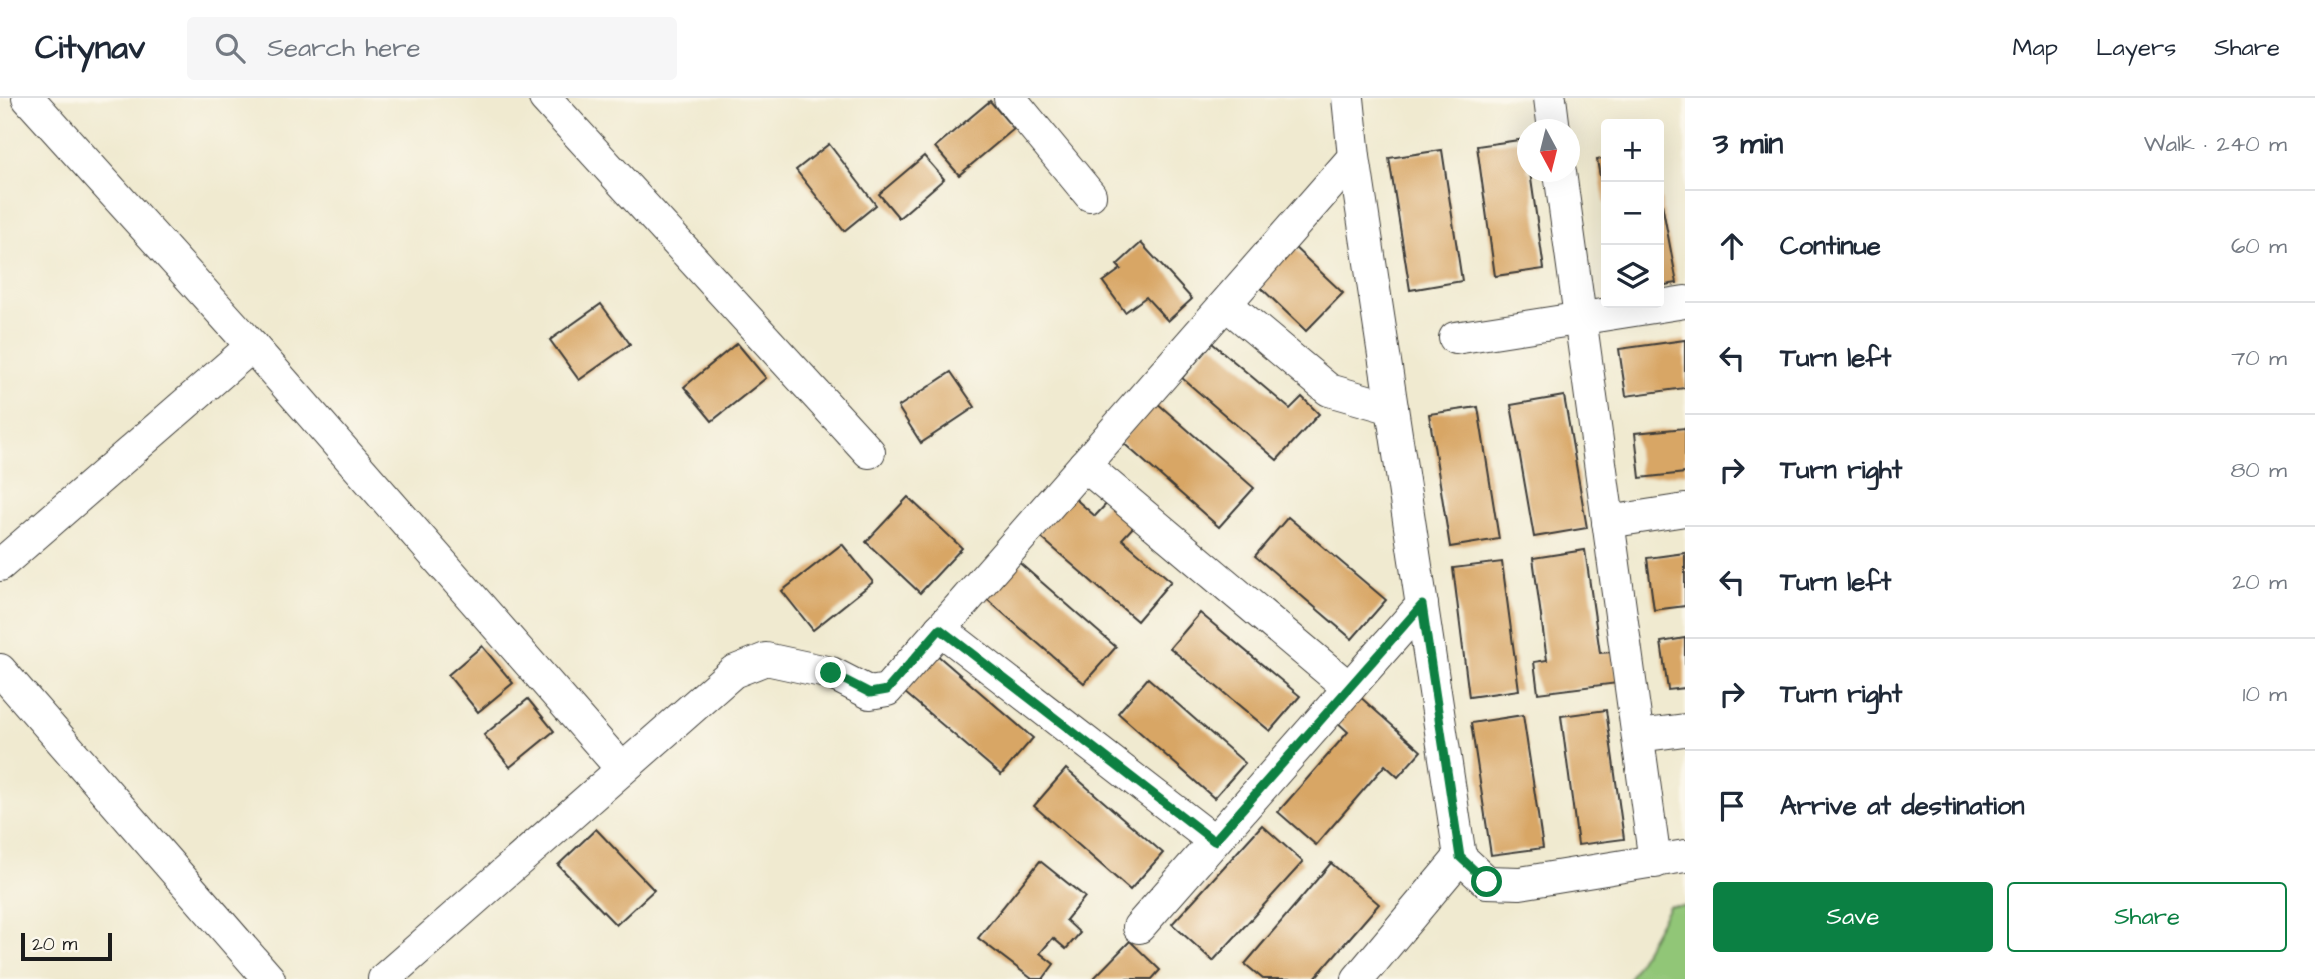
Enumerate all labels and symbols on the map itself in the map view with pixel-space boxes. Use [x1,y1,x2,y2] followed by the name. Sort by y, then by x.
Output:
[1517,119,1580,182] north arrow
[815,657,846,688] route end
[1471,866,1502,897] route start
[21,930,112,962] scale bar

